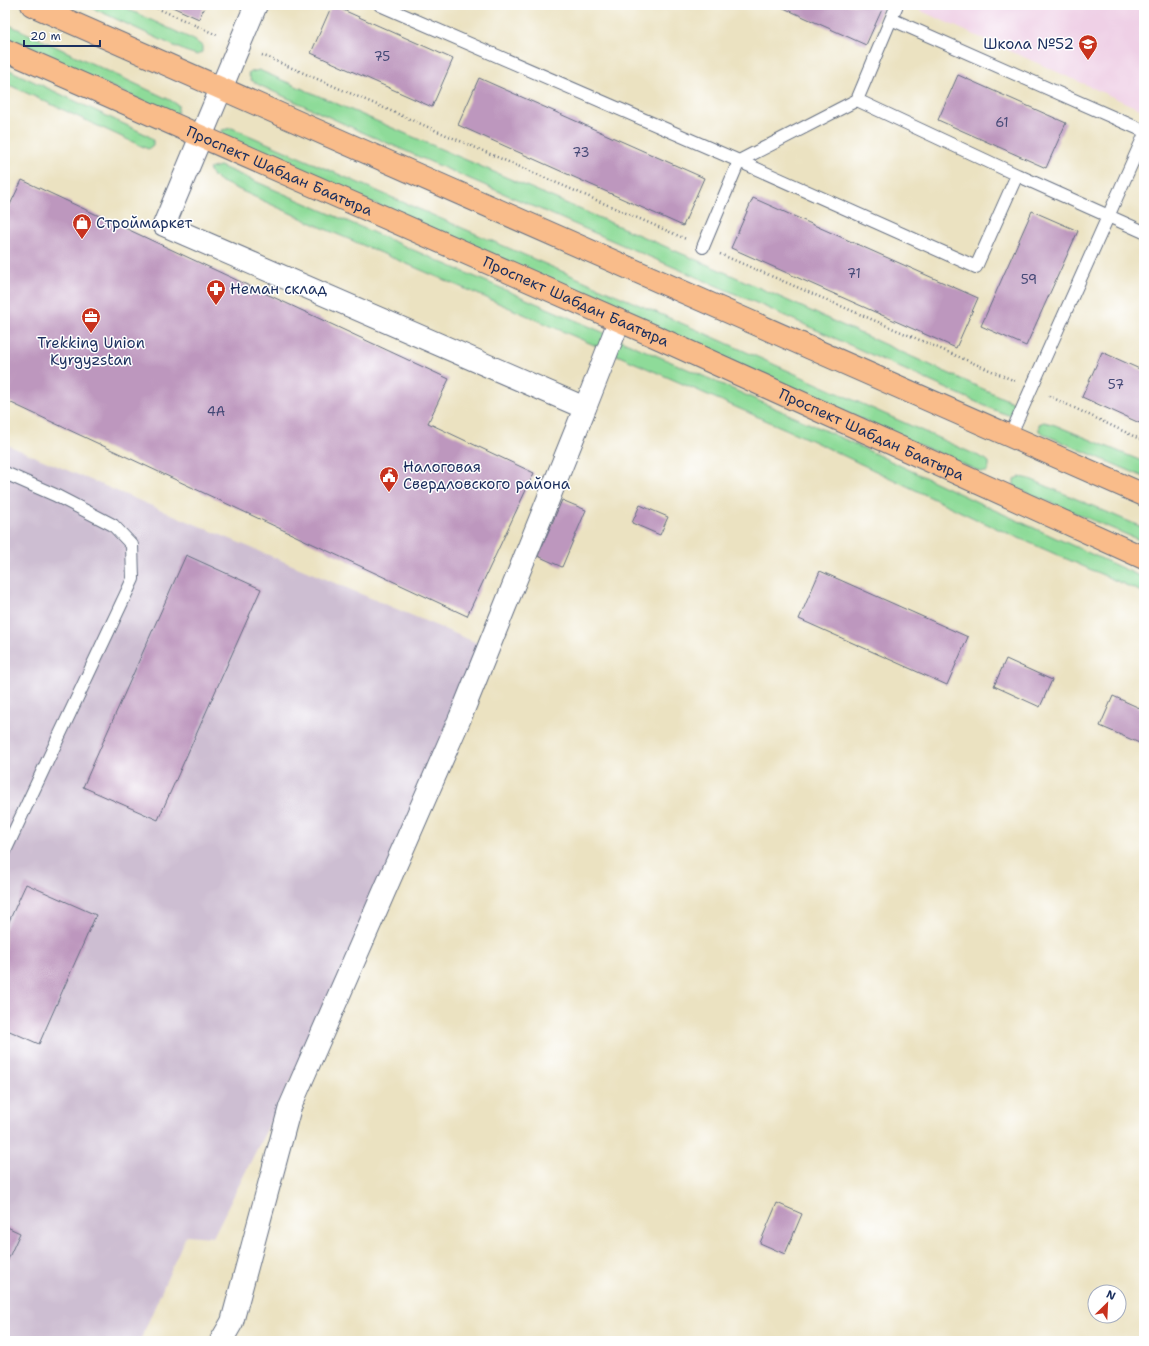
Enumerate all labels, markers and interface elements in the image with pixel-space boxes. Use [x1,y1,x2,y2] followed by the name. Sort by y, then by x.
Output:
[24,22,100,48] scale bar
[30,28,61,44] text: 20 m
[1077,33,1099,61] school or university icon: Школа №52
[983,34,1074,54] place label: Школа №52
[374,48,390,65] house number: 75
[995,114,1009,131] house number: 61
[183,121,376,221] street label: Проспект Шабдан Баатыра
[572,144,590,161] house number: 73
[71,212,93,240] shop icon: Строймаркет
[96,213,193,233] place label: Строймаркет
[480,252,673,352] street label: Проспект Шабдан Баатыра
[847,265,861,282] house number: 71
[1021,271,1037,288] house number: 59
[205,278,227,306] pharmacy icon: Неман склад
[230,279,328,299] place label: Неман склад
[80,306,102,334] office icon: Trekking Union Kyrgyzstan
[37,333,145,370] place label: Trekking Union Kyrgyzstan
[1108,376,1124,393] house number: 57
[776,384,968,485] street label: Проспект Шабдан Баатыра
[207,403,225,420] house number: 4А
[403,457,571,494] place label: Налоговая Свердловского района
[378,465,400,493] public building icon: Налоговая Свердловского района
[1087,1284,1127,1324] north arrow
[1104,1287,1118,1304] text: N

